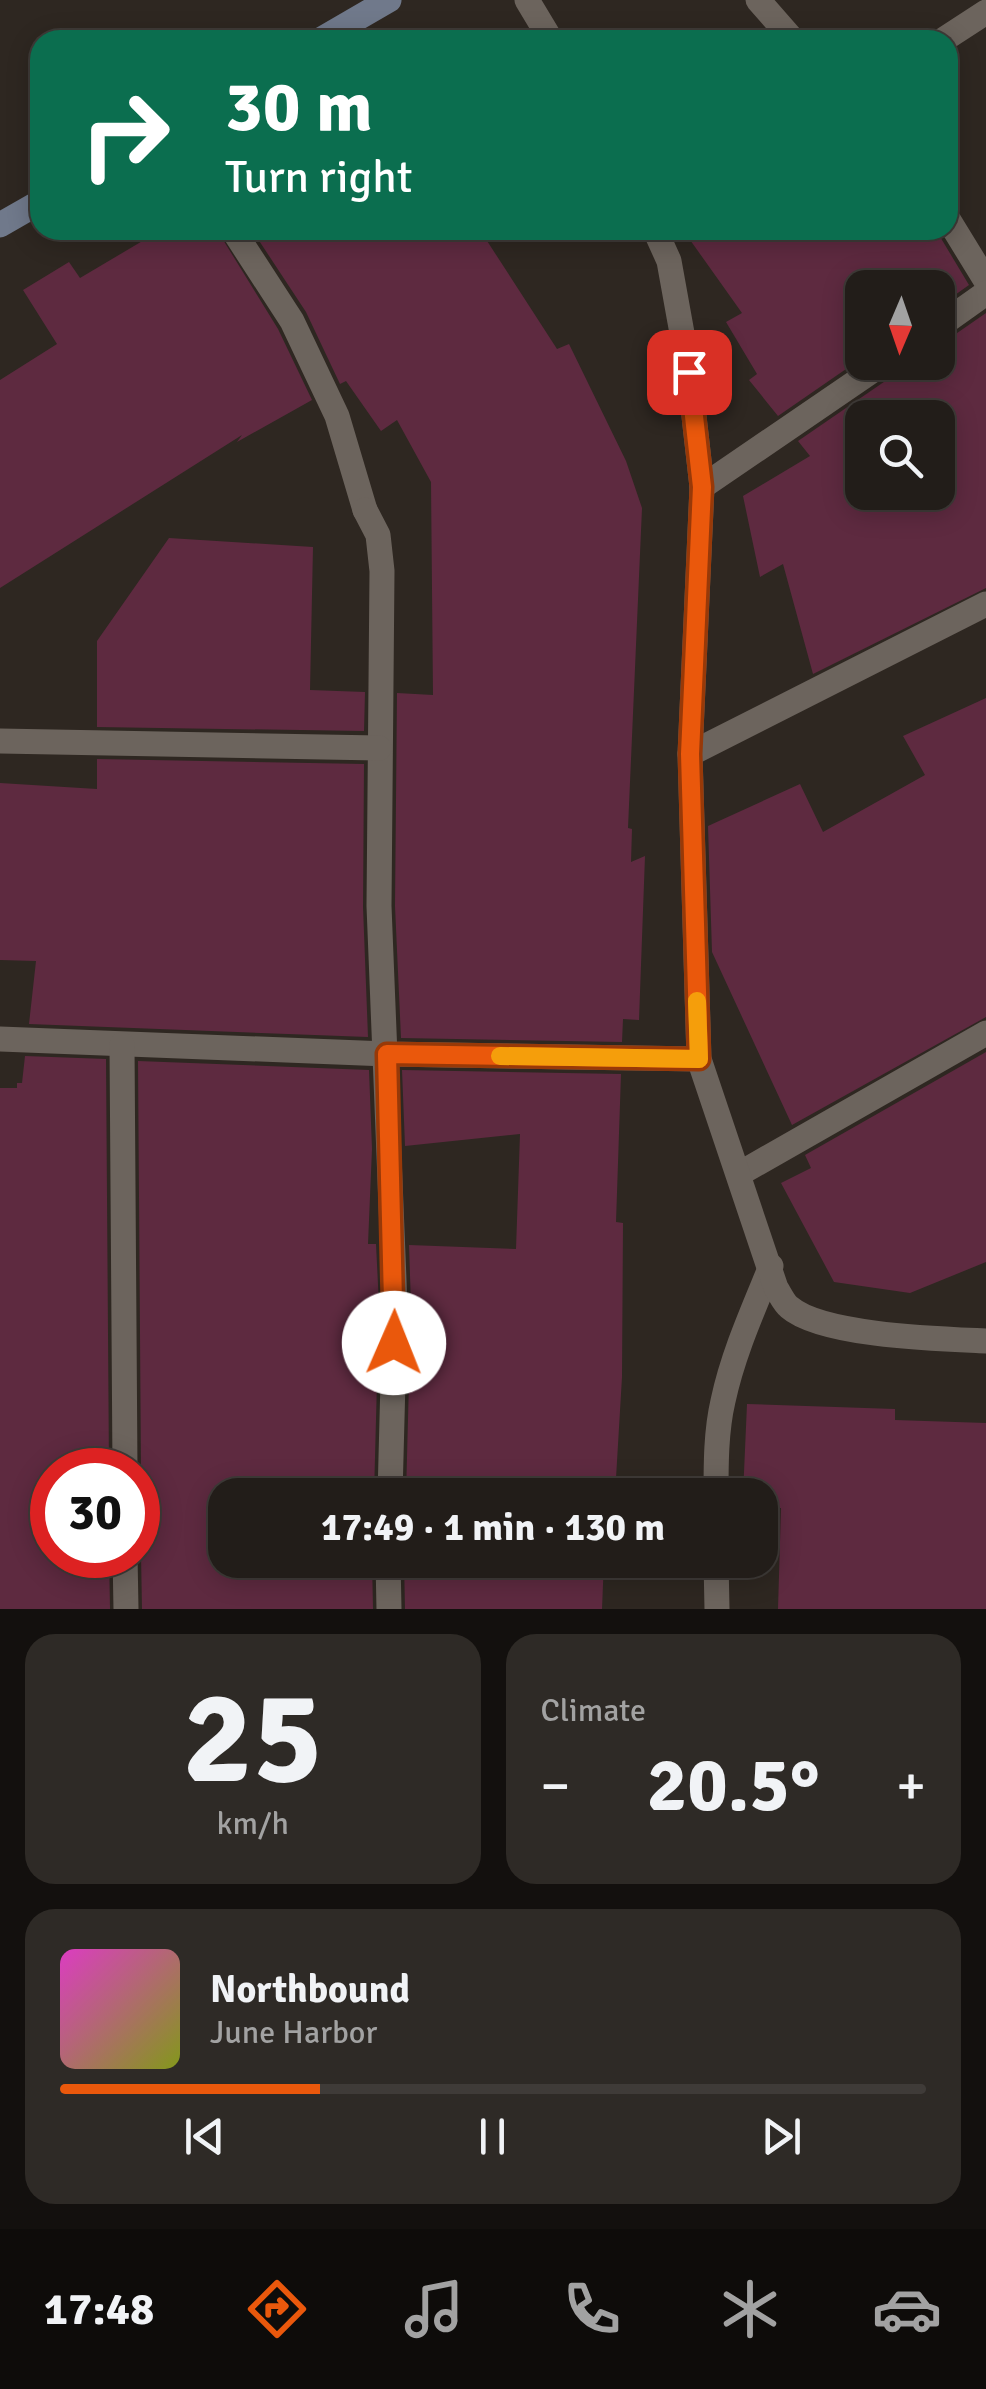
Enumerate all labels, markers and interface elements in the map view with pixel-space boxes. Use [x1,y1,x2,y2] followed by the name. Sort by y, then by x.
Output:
[225,64,373,150] text: 30 m
[60,70,190,200] icon: right
[225,150,413,205] text: Turn right
[845,270,955,380] north arrow
[845,270,955,510] map controls
[647,330,732,415] pin
[662,345,717,400] icon: arrive
[845,400,955,510] button: search
[342,1291,446,1395] position arrow
[30,1448,160,1578] speed limit sign: 30
[321,1504,665,1551] text: 17:49 · 1 min · 130 m
[183,1659,323,1819] text: 25
[541,1691,646,1730] text: Climate
[647,1739,820,1832] text: 20.5°
[541,1752,570,1820] text: −
[896,1752,926,1820] text: +
[217,1804,289,1843] text: km/h
[210,1966,410,2013] text: Northbound
[210,2013,377,2052] text: June Harbor
[177,2109,232,2164] icon: previous
[465,2109,520,2164] icon: pause
[754,2109,809,2164] icon: next
[242,2274,312,2344] icon: directions
[399,2274,469,2344] icon: music
[557,2274,627,2344] icon: phone
[715,2274,785,2344] icon: climate
[872,2274,942,2344] icon: car
[44,2282,154,2337] text: 17:48

